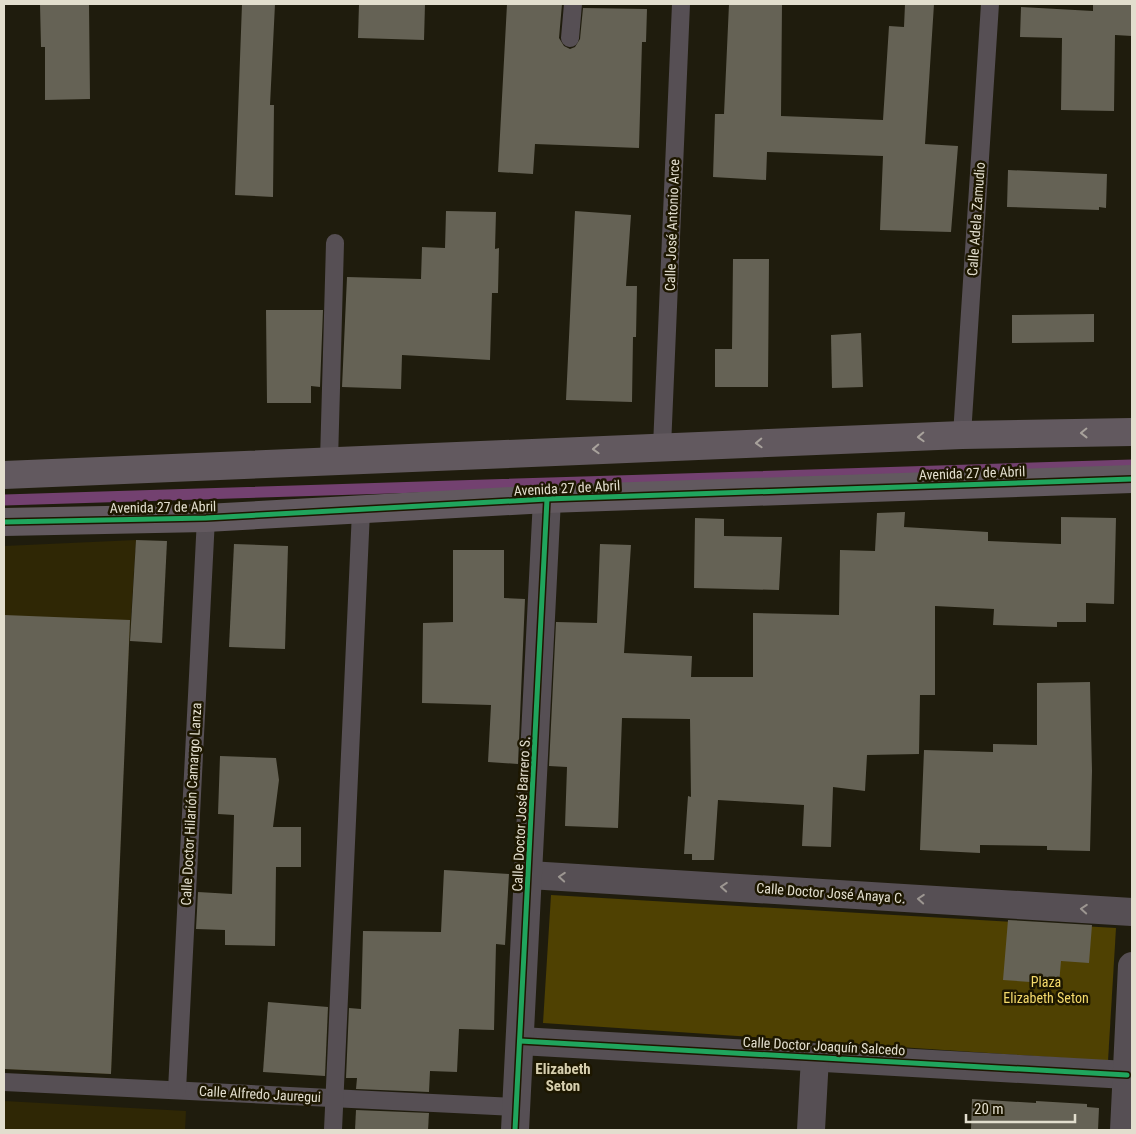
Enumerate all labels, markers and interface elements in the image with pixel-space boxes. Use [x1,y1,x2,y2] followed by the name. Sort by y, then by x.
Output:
[662,158,682,291] street label: Calle José Antonio Arce
[964,162,988,276] street label: Calle Adela Zamudio
[1079,428,1087,438] one-way arrow
[917,431,925,442] one-way arrow
[754,438,762,448] one-way arrow
[592,444,600,455] one-way arrow
[919,463,1025,483] street label: Avenida 27 de Abril
[513,477,621,499] street label: Avenida 27 de Abril
[110,498,216,516] street label: Avenida 27 de Abril
[178,702,204,906] street label: Calle Doctor Hilarión Camargo Lanza
[509,736,533,892] street label: Calle Doctor José Barrero S.
[558,871,566,882] one-way arrow
[756,880,906,906] street label: Calle Doctor José Anaya C.
[720,881,728,892] one-way arrow
[917,893,925,904] one-way arrow
[1079,903,1087,914] one-way arrow
[1003,974,1089,1006] park label: Plaza Elizabeth Seton
[742,1034,906,1058] street label: Calle Doctor Joaquín Salcedo
[535,1060,591,1095] district label: Elizabeth Seton
[199,1083,321,1105] street label: Calle Alfredo Jauregui
[966,1092,1075,1124] scale bar
[974,1100,1004,1118] text: 20 m

